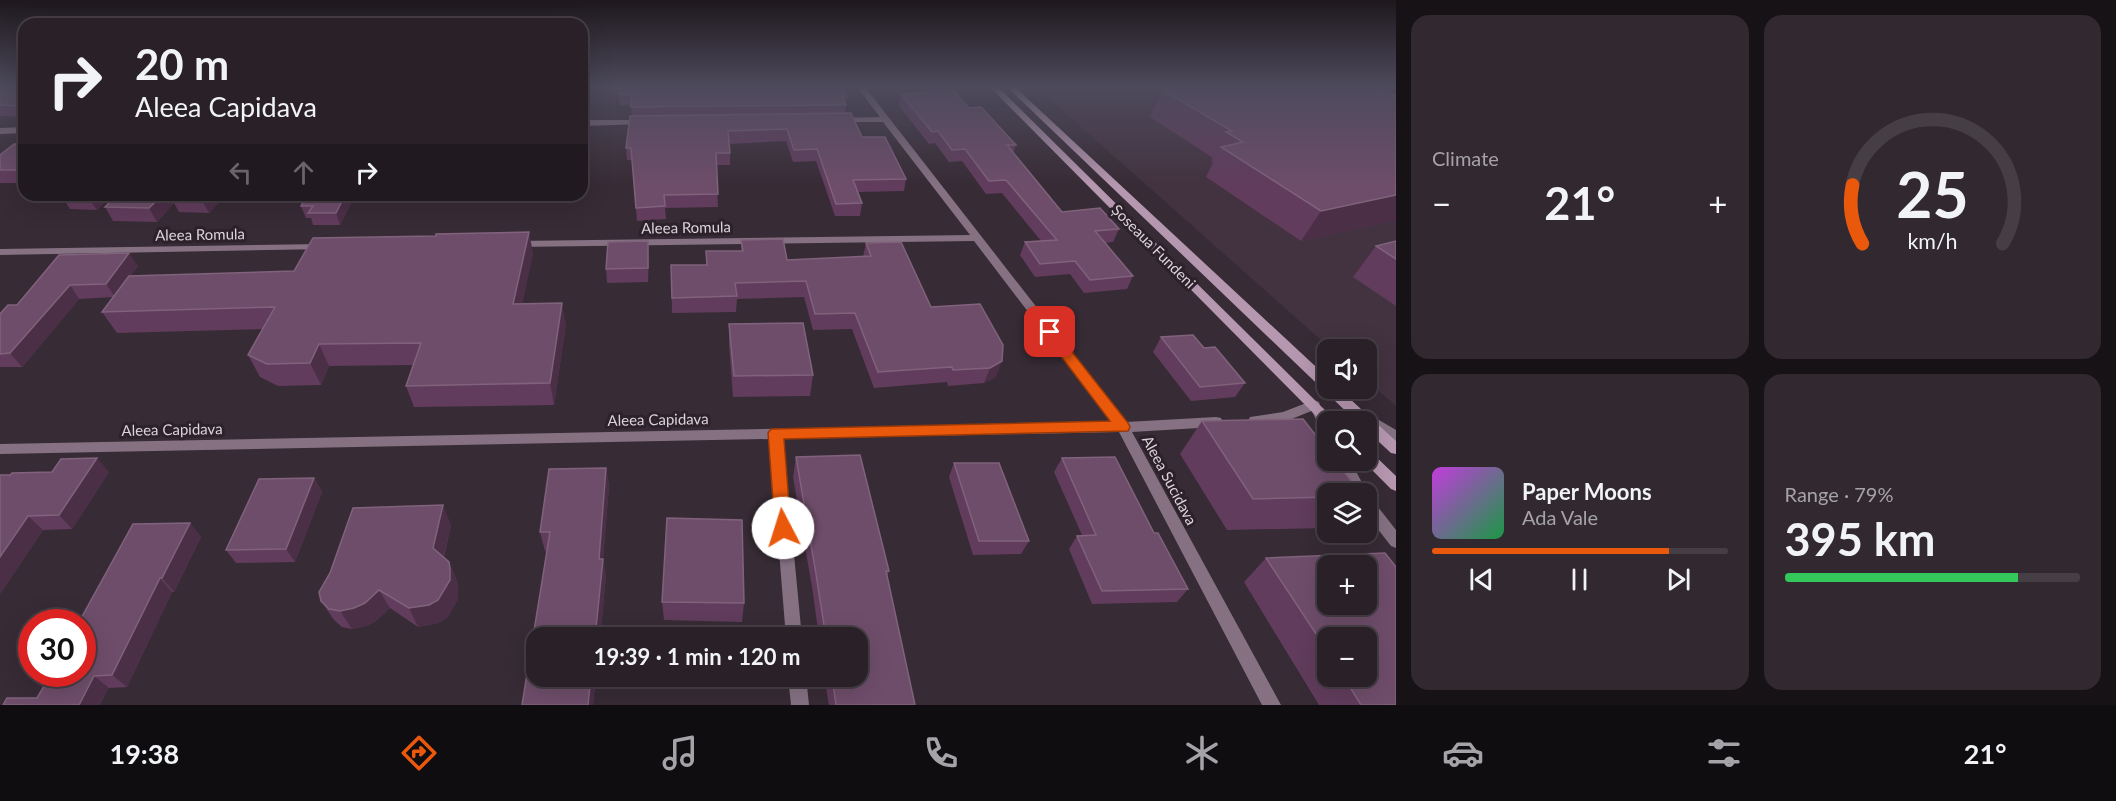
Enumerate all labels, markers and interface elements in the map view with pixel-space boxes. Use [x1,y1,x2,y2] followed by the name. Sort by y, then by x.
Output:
[135,39,229,89] text: 20 m
[36,42,114,120] icon: right
[135,90,317,123] text: Aleea Capidava
[1432,146,1499,170] text: Climate
[224,156,257,189] icon: left
[287,156,320,189] icon: ahead
[350,156,383,189] icon: right
[1896,156,1968,231] text: 25
[1544,176,1615,230] text: 21°
[1432,183,1451,223] text: −
[1708,183,1728,223] text: +
[1108,200,1200,292] street label: Șoseaua Fundeni
[641,217,731,237] street label: Aleea Romula
[155,224,245,244] street label: Aleea Romula
[1907,228,1957,254] text: km/h
[1024,306,1075,357] pin
[1033,315,1066,348] icon: arrive
[1317,339,1377,687] map controls
[1317,339,1377,399] button: sound
[607,409,709,429] street label: Aleea Capidava
[1317,411,1377,471] button: search
[121,419,223,439] street label: Aleea Capidava
[1139,432,1201,528] street label: Aleea Sucidava
[1522,478,1652,505] text: Paper Moons
[1785,482,1893,506] text: Range · 79%
[1317,483,1377,543] button: layers
[751,496,815,560] position arrow
[1522,505,1598,529] text: Ada Vale
[1785,512,1935,566] text: 395 km
[1317,555,1377,615] button: +
[1465,563,1498,596] icon: previous
[1563,563,1596,596] icon: pause
[1662,563,1695,596] icon: next
[18,609,96,687] speed limit sign: 30
[1317,627,1377,687] button: −
[594,643,800,670] text: 19:39 · 1 min · 120 m
[398,732,440,774] icon: directions
[659,732,701,774] icon: music
[920,732,962,774] icon: phone
[1181,732,1223,774] icon: climate
[1442,732,1484,774] icon: car
[1703,732,1745,774] icon: filters
[109,737,179,770] text: 19:38
[1964,737,2006,770] text: 21°

